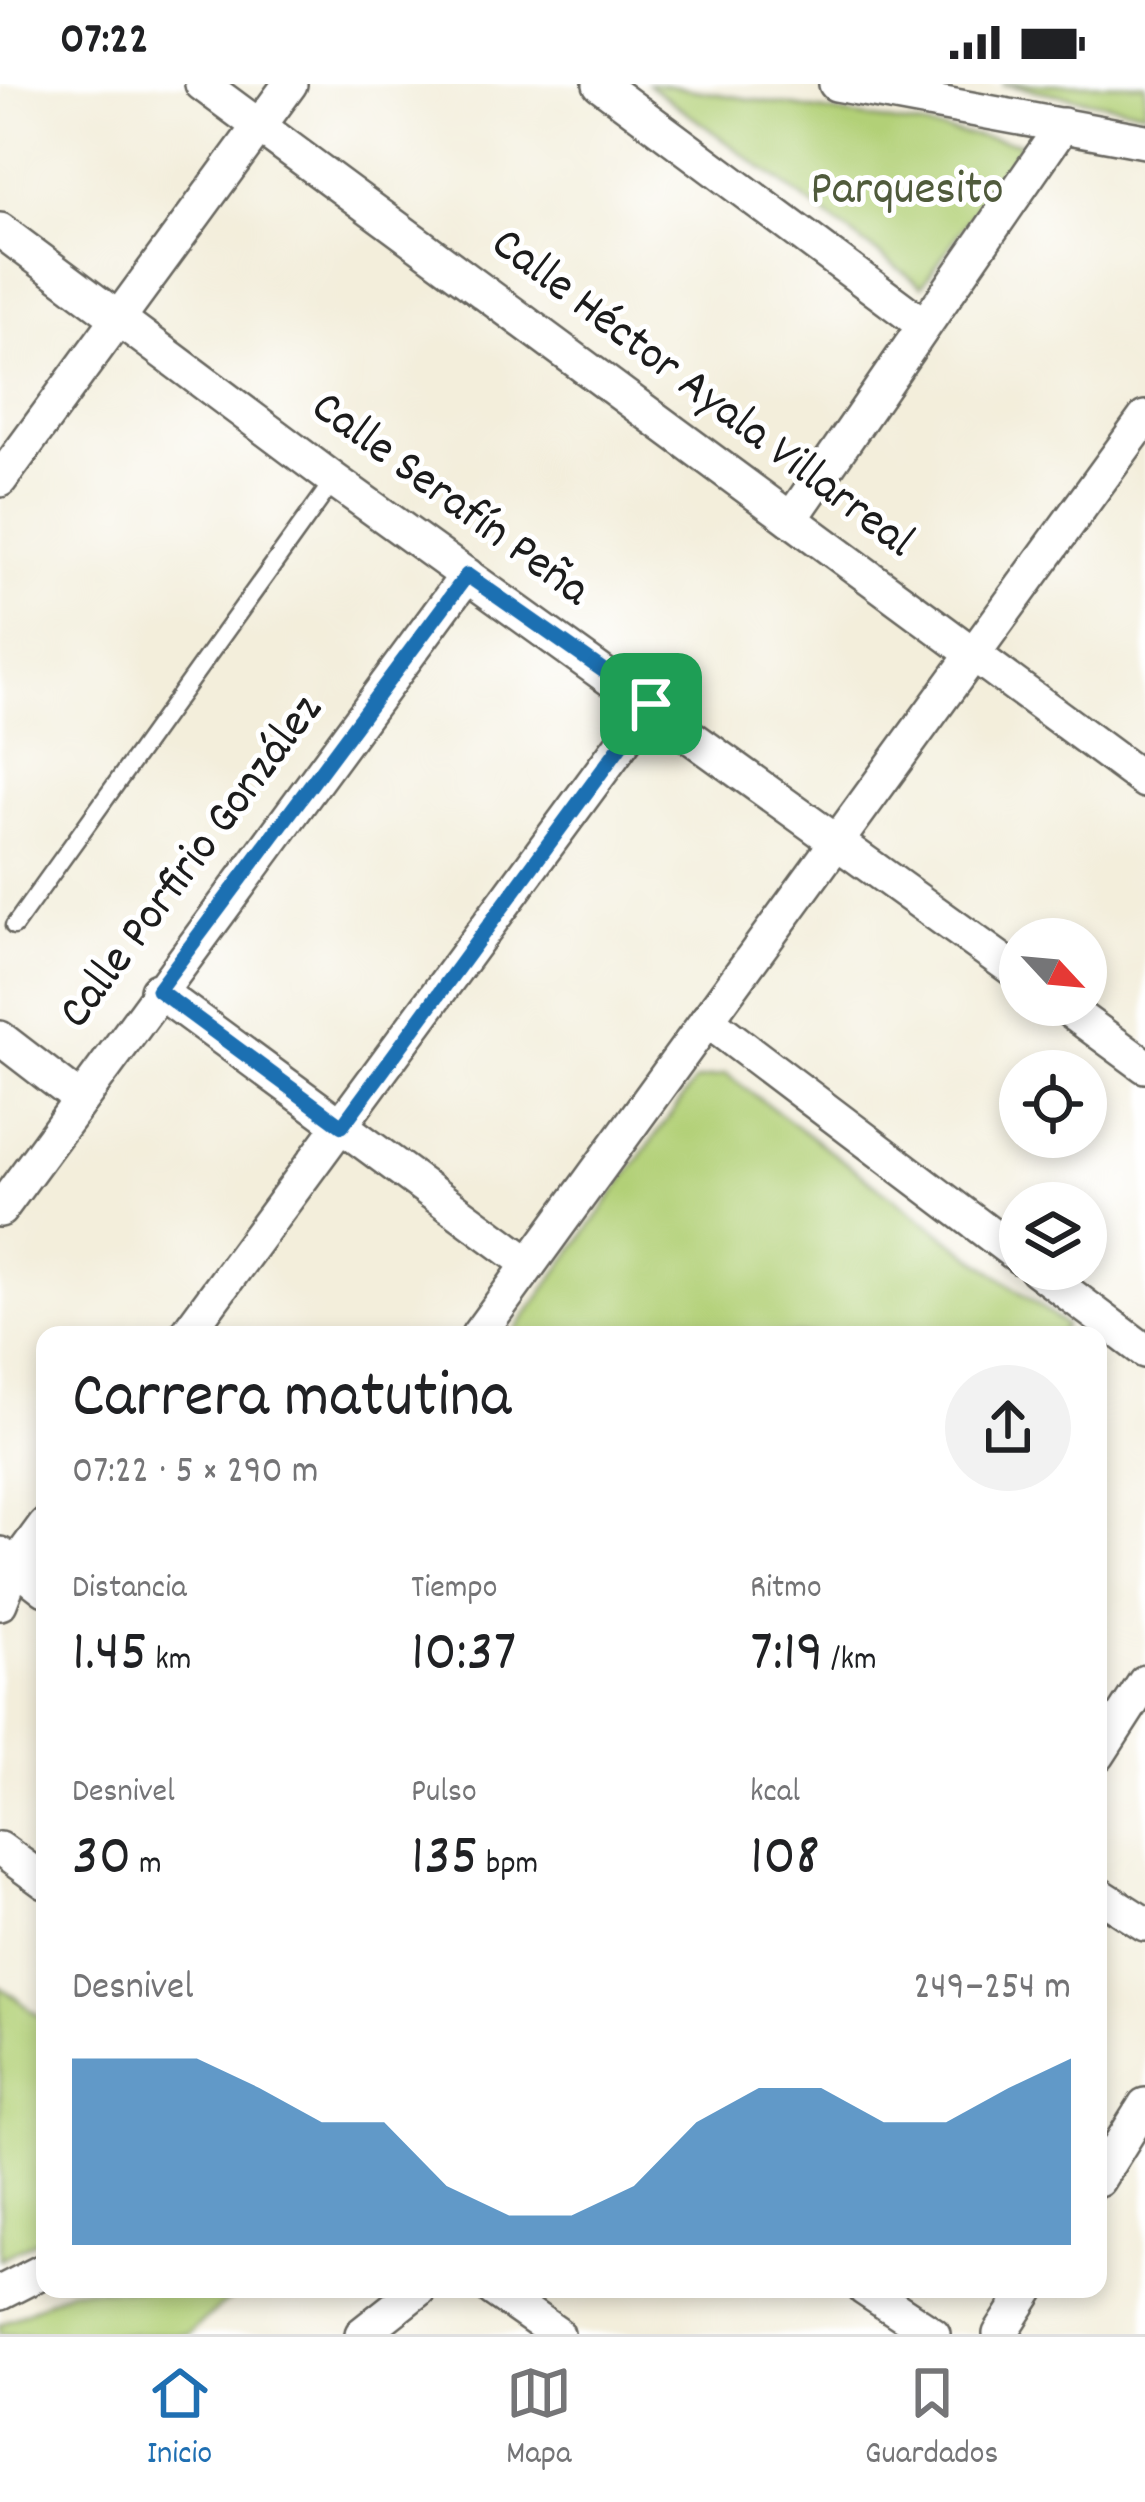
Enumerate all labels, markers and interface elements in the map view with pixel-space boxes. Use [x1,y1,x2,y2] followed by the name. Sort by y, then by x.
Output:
[60,10,149,74] text: 07:22
[810,158,1004,227] park label: Parquesito
[475,213,927,577] street label: Calle Héctor Ayala Villarreal
[295,376,604,627] street label: Calle Serafín Peña
[600,653,702,755] pin
[618,671,684,737] icon: arrive
[44,681,342,1045] street label: Calle Porfirio González
[999,918,1107,1026] north arrow
[999,918,1107,1290] map controls
[999,1050,1107,1158] button: locate
[999,1182,1107,1290] button: layers
[72,1354,511,1448] text: Carrera matutina
[945,1365,1071,1491] button: share
[72,1446,319,1501] text: 07:22 · 5 × 290 m
[72,1566,187,1613] text: Distancia
[411,1566,497,1613] text: Tiempo
[750,1566,822,1613] text: Ritmo
[72,1613,148,1699] text: 1.45
[411,1613,516,1699] text: 10:37
[750,1613,824,1699] text: 7:19
[148,1638,192,1685] text: km
[824,1638,877,1685] text: /km
[72,1770,175,1817] text: Desnivel
[411,1770,477,1817] text: Pulso
[750,1770,800,1817] text: kcal
[72,1817,131,1903] text: 30
[411,1817,479,1903] text: 135
[750,1817,820,1903] text: 108
[131,1842,162,1889] text: m
[479,1842,538,1889] text: bpm
[72,1962,194,2017] text: Desnivel
[914,1962,1071,2017] text: 249–254 m
[147,2360,213,2479] tab: Inicio
[506,2360,572,2479] tab: Mapa
[865,2360,998,2479] tab: Guardados

